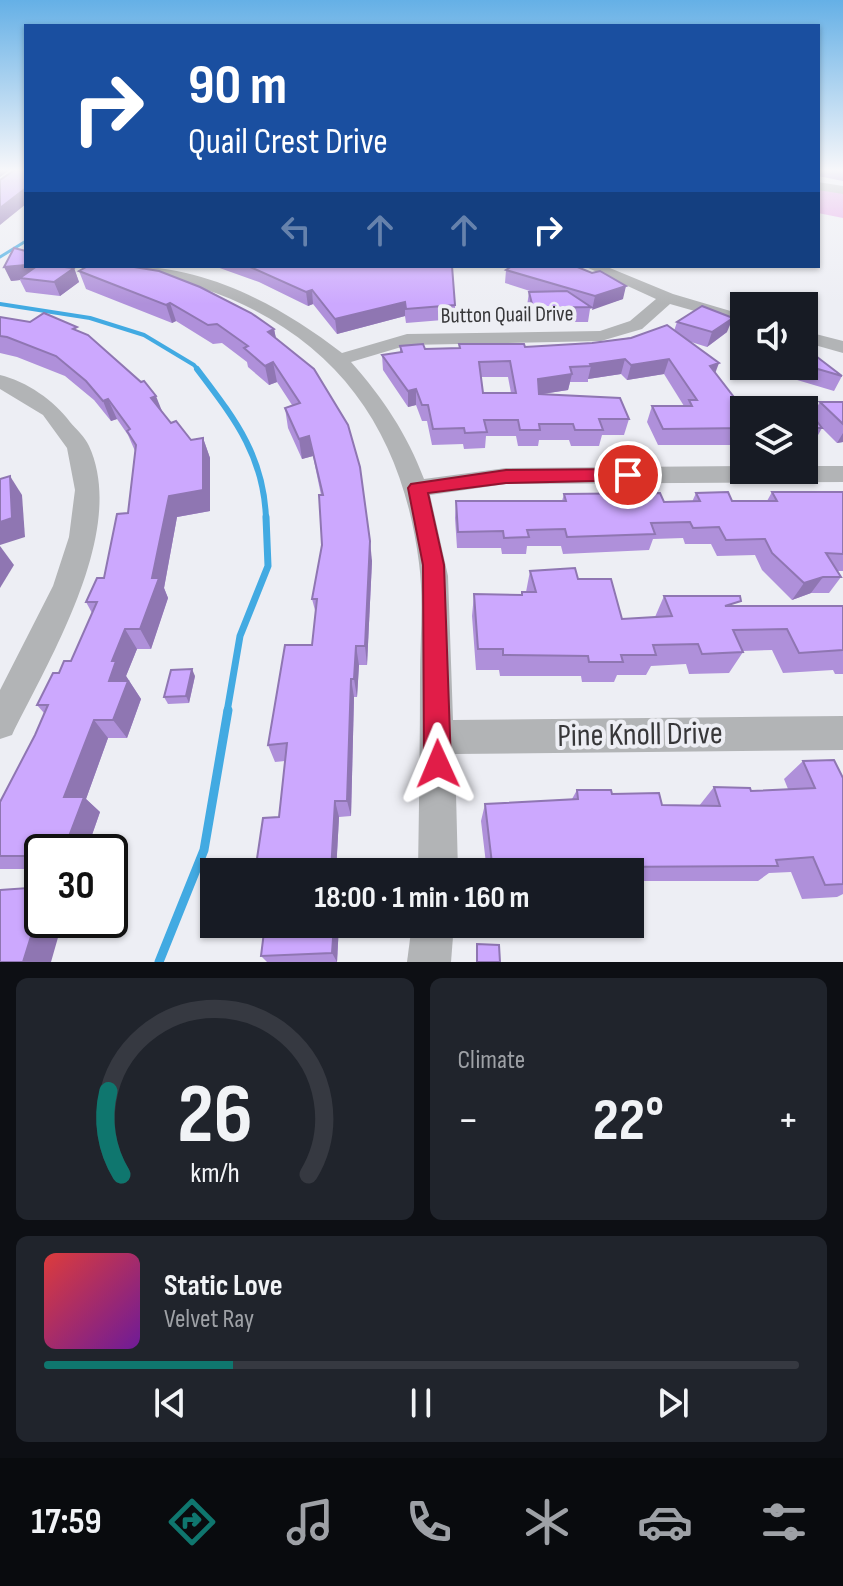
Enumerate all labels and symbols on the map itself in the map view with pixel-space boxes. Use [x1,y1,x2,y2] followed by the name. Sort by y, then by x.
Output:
[440,300,574,330] street label: Button Quail Drive
[594,441,662,509] pin
[557,714,723,756] street label: Pine Knoll Drive
[396,722,480,806] position arrow
[24,834,128,938] speed limit sign: 30

